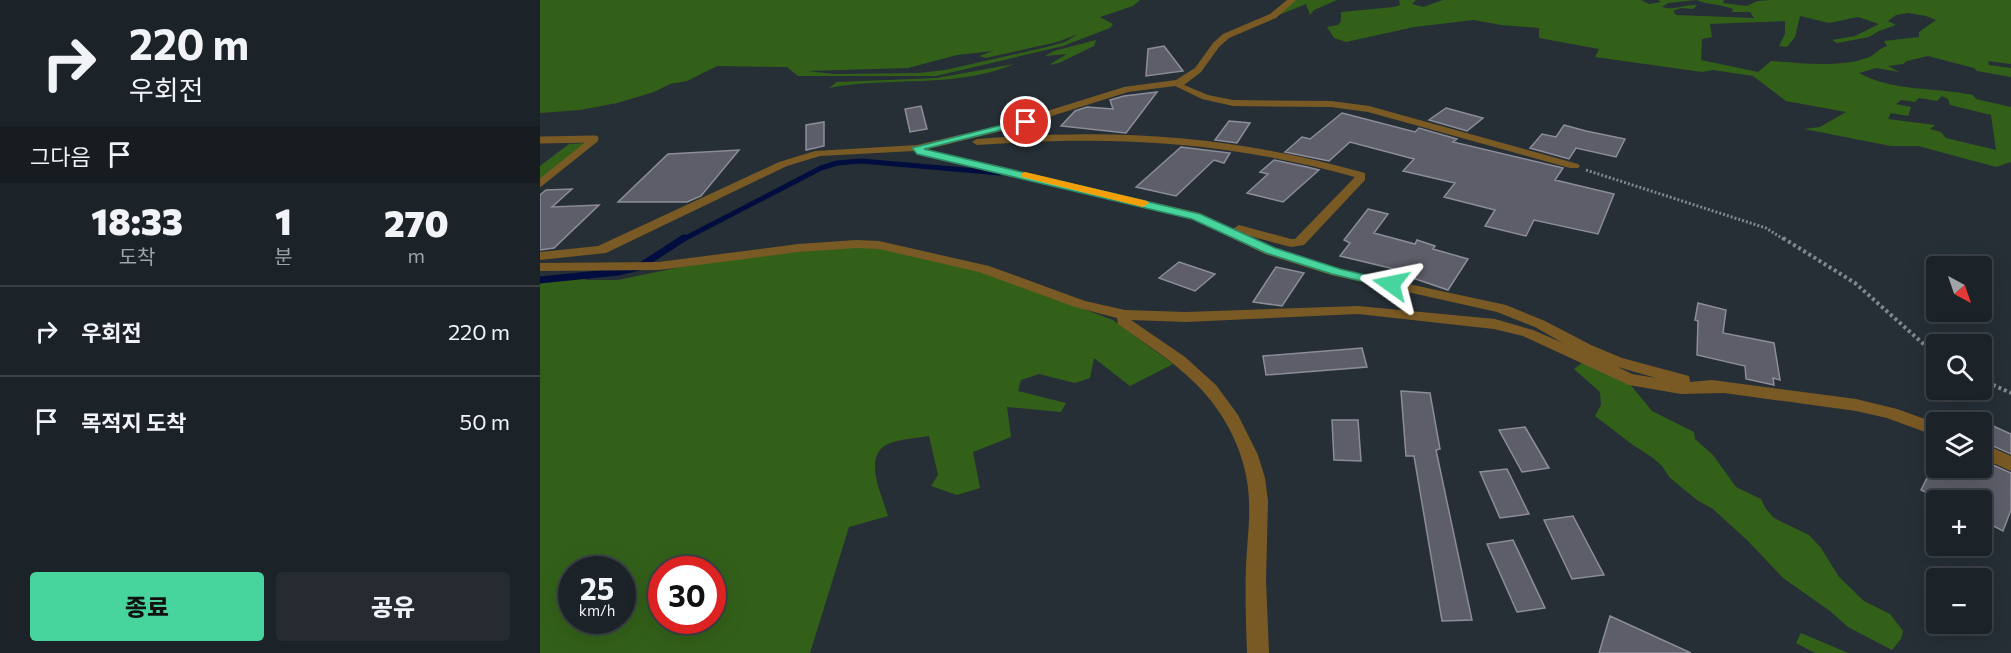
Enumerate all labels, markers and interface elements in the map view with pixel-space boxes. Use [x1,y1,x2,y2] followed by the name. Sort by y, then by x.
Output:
[129,17,249,69] text: 220 m
[30,24,108,102] icon: right
[129,73,204,106] text: 우회전
[1000,96,1051,147] pin
[1009,105,1042,138] icon: arrive
[103,138,136,171] icon: arrive
[30,143,91,170] text: 그다음
[91,198,183,242] text: 18:33
[275,198,292,242] text: 1
[384,200,449,244] text: 270
[408,243,425,267] text: m
[119,244,156,268] text: 도착
[274,244,293,268] text: 분
[1359,252,1423,316] position arrow
[1926,256,1992,322] north arrow
[1926,256,1992,634] map controls
[30,315,63,348] icon: right
[448,318,510,345] text: 220 m
[81,319,142,346] text: 우회전
[1926,334,1992,400] button: search
[30,405,63,438] icon: arrive
[460,408,510,435] text: 50 m
[81,409,186,436] text: 목적지 도착
[1926,412,1992,478] button: layers
[1926,490,1992,556] button: +
[648,556,726,634] speed limit sign: 30
[1926,568,1992,634] button: −
[580,569,614,606] text: 25
[30,572,264,641] button: 종료
[276,572,510,641] button: 공유
[579,601,615,619] text: km/h

